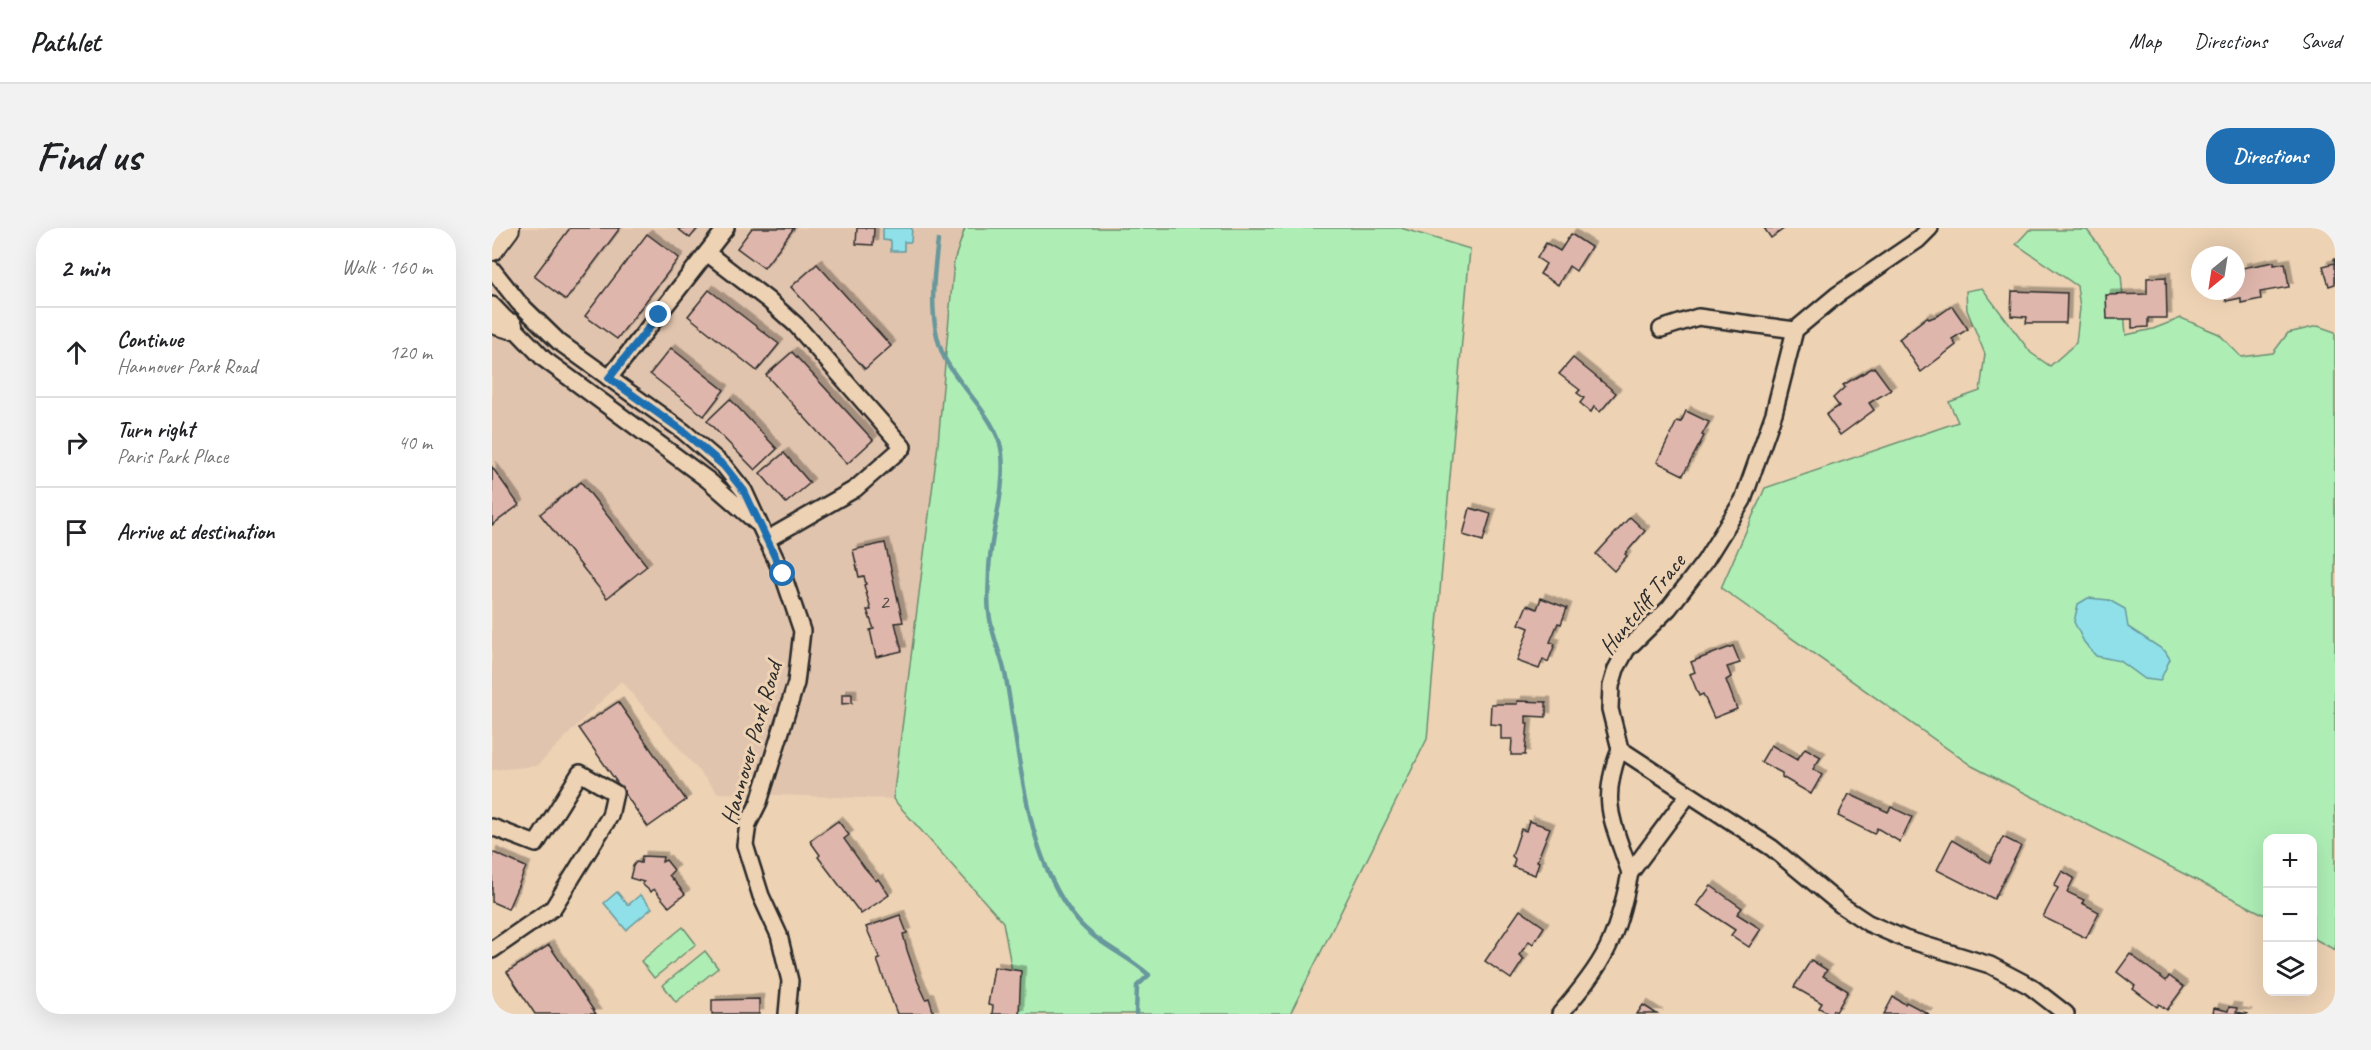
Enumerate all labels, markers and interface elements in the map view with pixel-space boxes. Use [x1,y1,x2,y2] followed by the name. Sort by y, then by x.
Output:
[30,24,100,59] text: Pathlet
[2129,28,2161,54] text: Map
[2194,28,2267,54] text: Directions
[2300,28,2341,54] text: Saved
[2206,128,2335,184] button: Directions
[36,130,141,183] text: Find us
[2191,246,2245,300] north arrow
[60,251,110,284] text: 2 min
[342,255,432,280] text: Walk · 160 m
[645,301,671,327] route end
[117,326,183,354] text: Continue
[60,336,93,369] icon: ahead
[389,340,432,365] text: 120 m
[117,354,257,379] text: Hannover Park Road
[117,416,194,444] text: Turn right
[60,426,93,459] icon: right
[398,430,432,455] text: 40 m
[117,444,228,469] text: Paris Park Place
[60,516,93,549] icon: arrive
[117,518,274,546] text: Arrive at destination
[1592,546,1693,661] street label: Huntcliff Trace
[769,560,795,586] route start
[879,589,890,615] house number: 2
[713,655,790,828] street label: Hannover Park Road
[2263,834,2317,996] map controls
[2263,834,2317,888] button: +
[2263,888,2317,942] button: −
[2263,942,2317,996] button: layers

